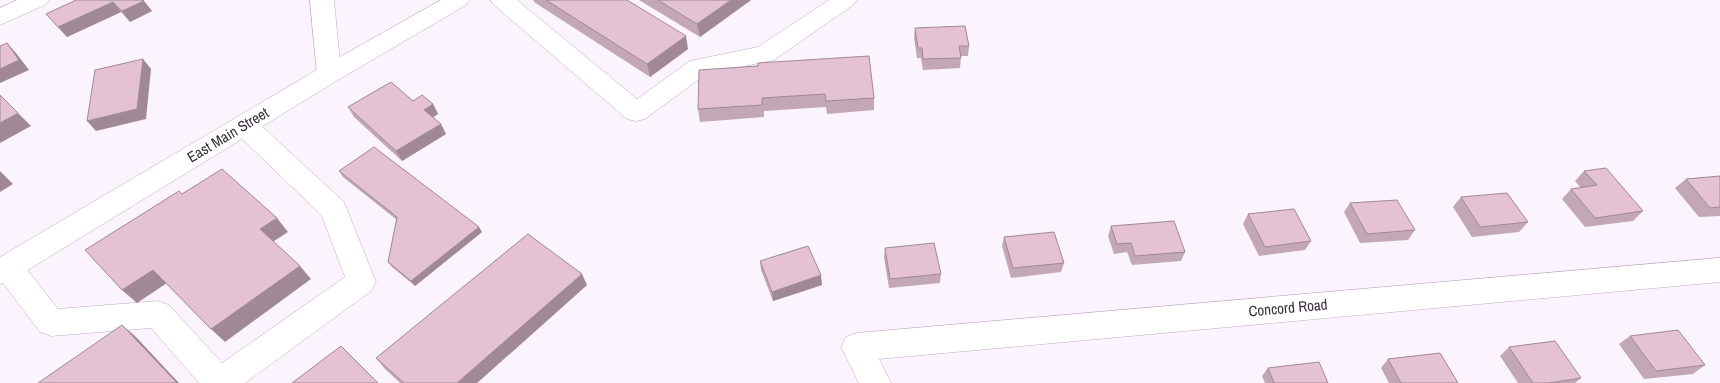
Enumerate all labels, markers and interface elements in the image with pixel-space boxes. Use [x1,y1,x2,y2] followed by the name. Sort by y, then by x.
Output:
[183,102,273,167] street label: East Main Street
[1248,294,1328,321] street label: Concord Road

